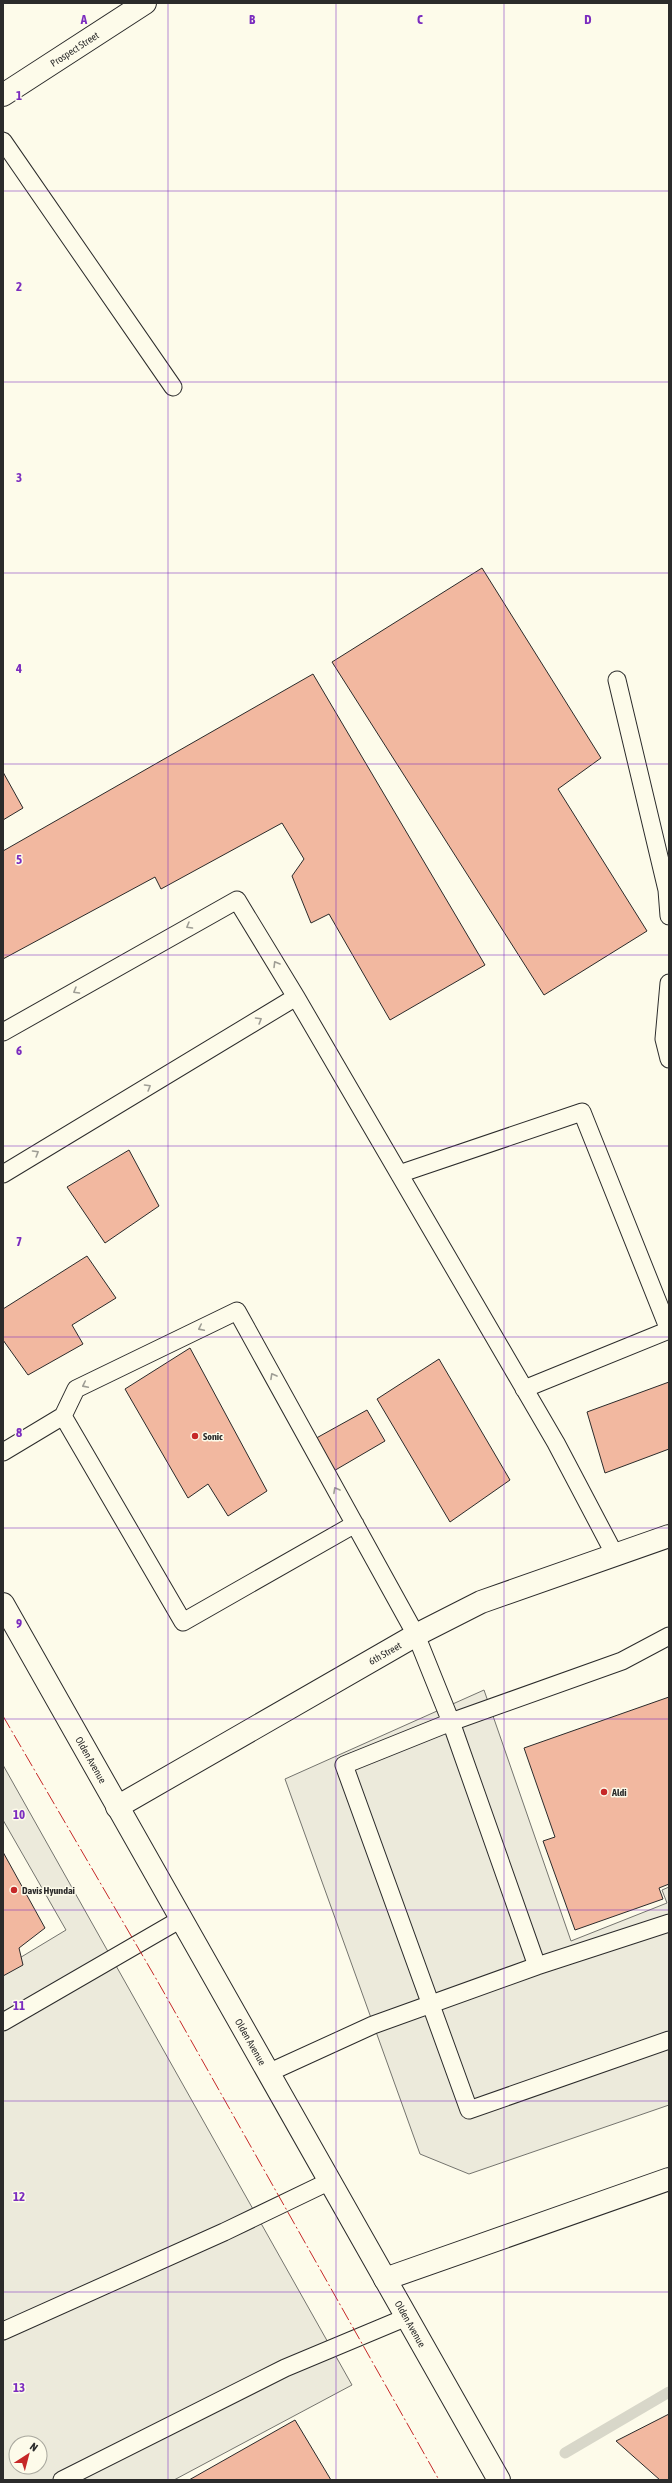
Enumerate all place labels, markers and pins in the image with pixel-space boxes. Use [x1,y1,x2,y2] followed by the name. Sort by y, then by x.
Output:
[190,1431,200,1441] marker: Sonic
[203,1431,223,1442] place label: Sonic
[599,1787,609,1797] marker: Aldi
[611,1787,627,1798] place label: Aldi
[9,1885,19,1895] marker: Davis Hyundai
[22,1885,75,1896] place label: Davis Hyundai

